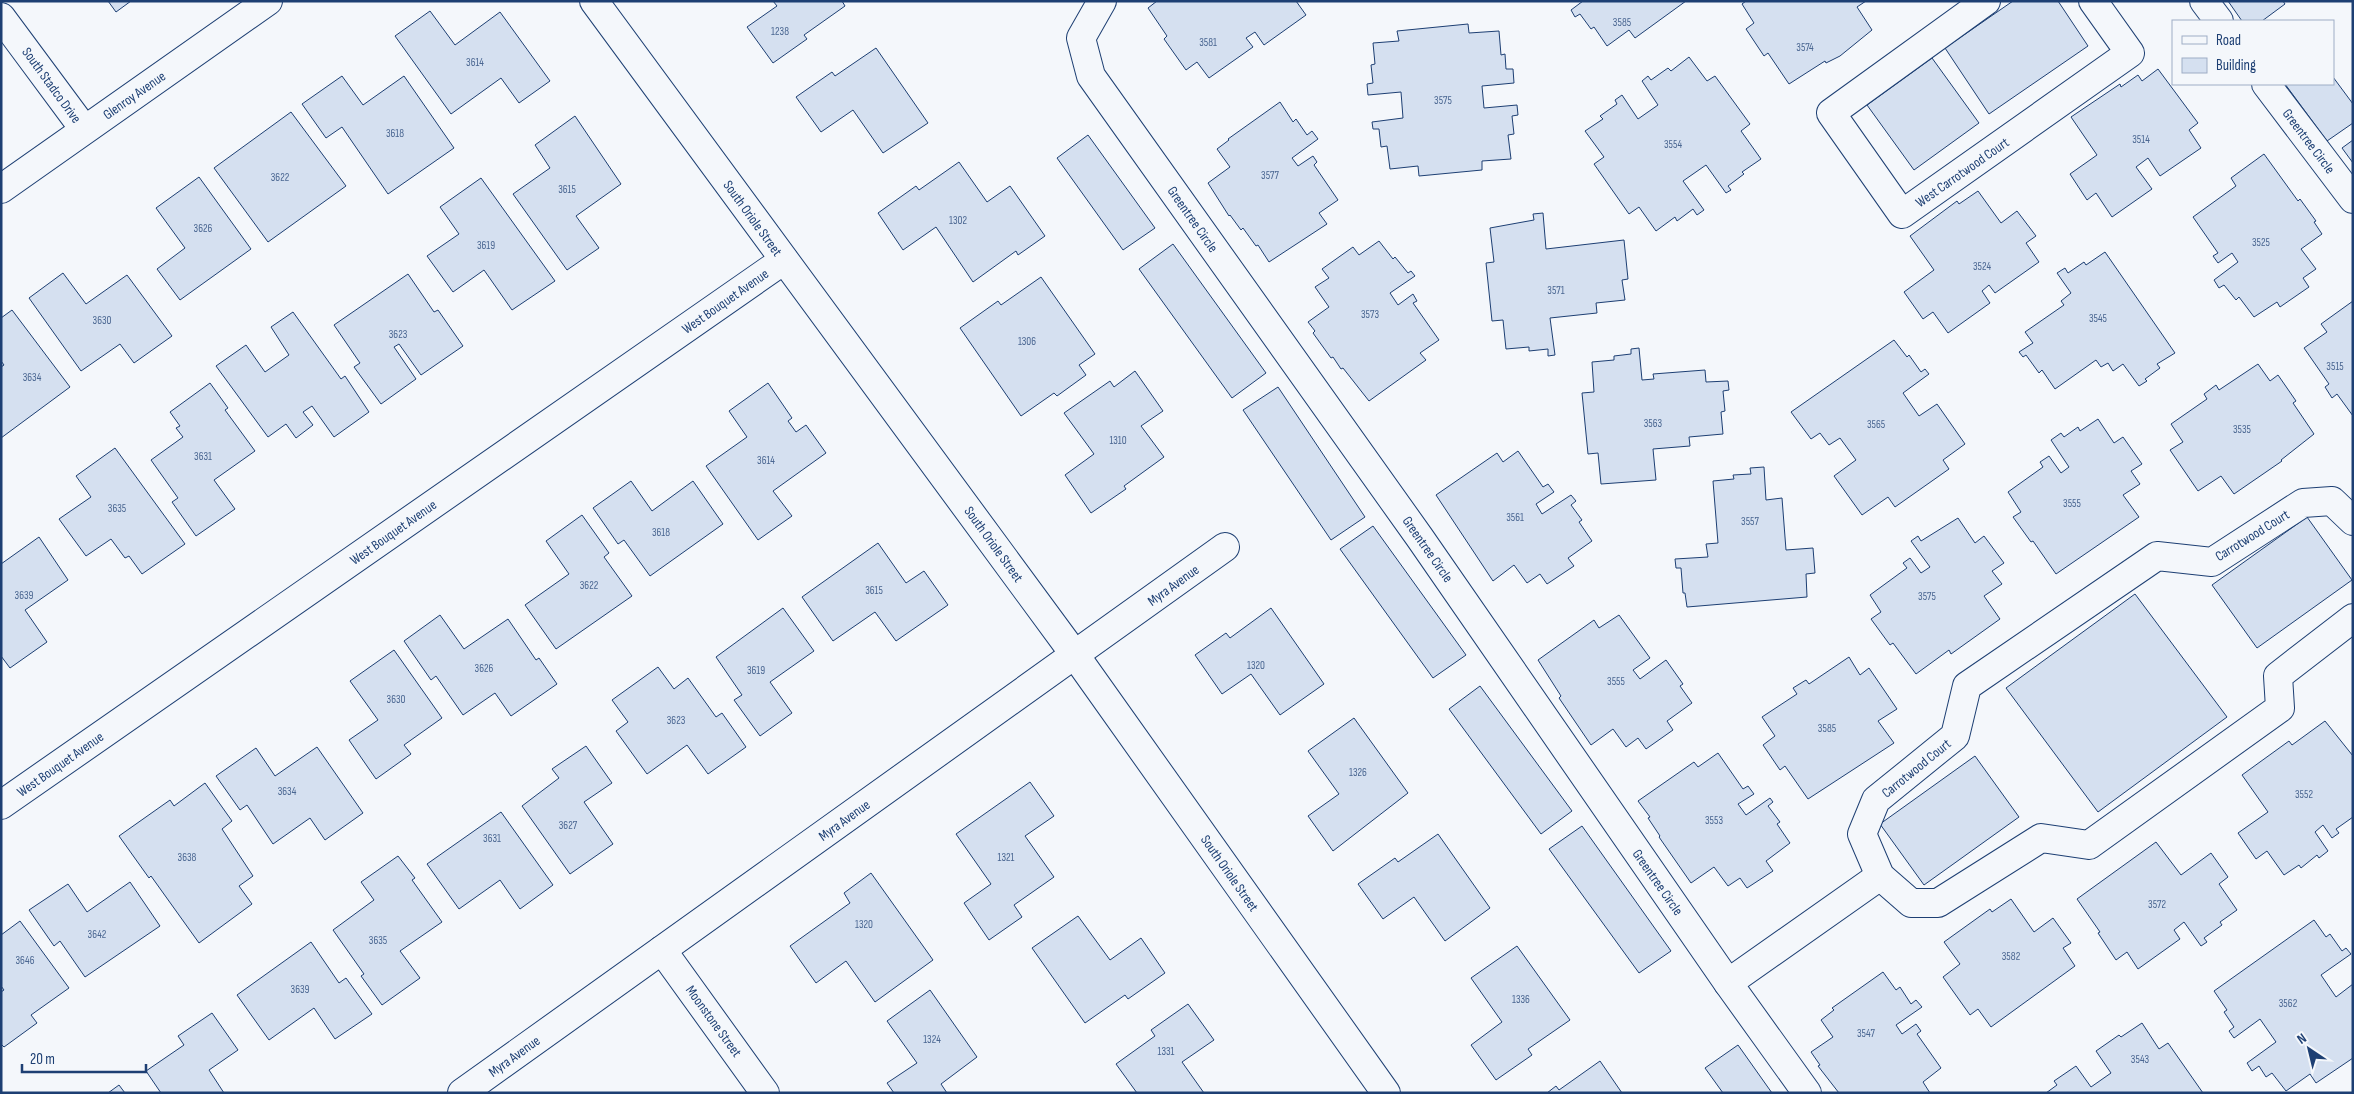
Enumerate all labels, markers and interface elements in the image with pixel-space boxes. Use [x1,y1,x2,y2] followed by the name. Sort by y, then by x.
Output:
[1613,16,1631,29] house number: 3585
[2172,20,2334,85] legend
[771,25,789,38] house number: 1238
[2216,31,2241,50] text: Road
[1199,36,1217,49] house number: 3581
[1796,41,1814,54] house number: 3574
[18,44,85,127] street label: South Stadco Drive
[466,56,484,69] house number: 3614
[2216,56,2256,75] text: Building
[100,68,169,123] street label: Glenroy Avenue
[1434,94,1452,107] house number: 3575
[2279,106,2338,177] street label: Greentree Circle
[386,127,404,140] house number: 3618
[2132,133,2150,146] house number: 3514
[1912,134,2012,211] street label: West Carrotwood Court
[1664,138,1682,151] house number: 3554
[1261,169,1279,182] house number: 3577
[271,171,290,184] house number: 3622
[719,177,786,259] street label: South Oriole Street
[558,183,576,196] house number: 3615
[1164,183,1222,256] street label: Greentree Circle
[949,214,967,227] house number: 1302
[194,222,213,235] house number: 3626
[2252,236,2270,249] house number: 3525
[477,239,495,252] house number: 3619
[1973,260,1991,273] house number: 3524
[679,265,772,338] street label: West Bouquet Avenue
[1547,284,1565,297] house number: 3571
[1361,308,1379,321] house number: 3573
[2089,312,2107,325] house number: 3545
[93,314,112,327] house number: 3630
[389,328,408,341] house number: 3623
[1018,335,1036,348] house number: 1306
[2326,360,2344,373] house number: 3515
[23,371,42,384] house number: 3634
[1644,417,1663,430] house number: 3563
[1867,418,1885,431] house number: 3565
[2233,423,2251,436] house number: 3535
[1109,434,1127,447] house number: 1310
[194,450,212,463] house number: 3631
[757,454,775,467] house number: 3614
[347,496,440,569] street label: West Bouquet Avenue
[2063,497,2081,510] house number: 3555
[108,502,126,515] house number: 3635
[960,503,1027,585] street label: South Oriole Street
[2212,506,2292,565] street label: Carrotwood Court
[1506,511,1524,524] house number: 3561
[1399,513,1457,586] street label: Greentree Circle
[1741,515,1759,528] house number: 3557
[652,526,670,539] house number: 3618
[1144,561,1202,610] street label: Myra Avenue
[580,579,599,592] house number: 3622
[865,584,883,597] house number: 3615
[15,589,34,602] house number: 3639
[1918,590,1936,603] house number: 3575
[1247,659,1265,672] house number: 1320
[475,662,494,675] house number: 3626
[747,664,765,677] house number: 3619
[1607,675,1625,688] house number: 3555
[387,693,406,706] house number: 3630
[667,714,686,727] house number: 3623
[1818,722,1836,735] house number: 3585
[14,728,107,801] street label: West Bouquet Avenue
[1878,735,1954,801] street label: Carrotwood Court
[1349,766,1367,779] house number: 1326
[278,785,297,798] house number: 3634
[2295,788,2313,801] house number: 3552
[815,796,873,845] street label: Myra Avenue
[1705,814,1723,827] house number: 3553
[559,819,578,832] house number: 3627
[483,832,501,845] house number: 3631
[1197,832,1262,915] street label: South Oriole Street
[1629,846,1687,919] street label: Greentree Circle
[178,851,197,864] house number: 3638
[998,851,1015,864] house number: 1321
[2148,898,2166,911] house number: 3572
[855,918,873,931] house number: 1320
[88,928,107,941] house number: 3642
[369,934,387,947] house number: 3635
[2002,950,2021,963] house number: 3582
[15,954,35,967] house number: 3646
[682,982,745,1060] street label: Moonstone Street
[291,983,310,996] house number: 3639
[1512,993,1530,1006] house number: 1336
[2279,997,2298,1010] house number: 3562
[2284,1024,2334,1074] north arrow
[1857,1027,1876,1040] house number: 3547
[2294,1030,2310,1048] text: N
[485,1032,543,1081] street label: Myra Avenue
[923,1033,941,1046] house number: 1324
[22,1042,146,1074] scale bar
[1158,1045,1175,1058] house number: 1331
[30,1050,55,1069] text: 20 m
[2131,1053,2150,1066] house number: 3543

